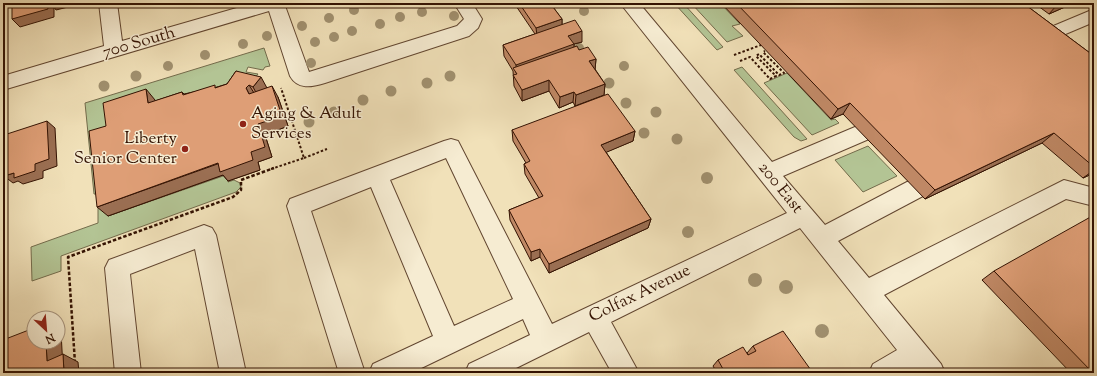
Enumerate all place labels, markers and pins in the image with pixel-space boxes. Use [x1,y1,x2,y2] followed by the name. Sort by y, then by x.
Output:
[251,102,362,146] place label: Aging & Adult Services
[238,119,248,129] marker: Aging & Adult Services
[74,127,178,171] place label: Liberty Senior Center
[180,144,190,154] marker: Liberty Senior Center

